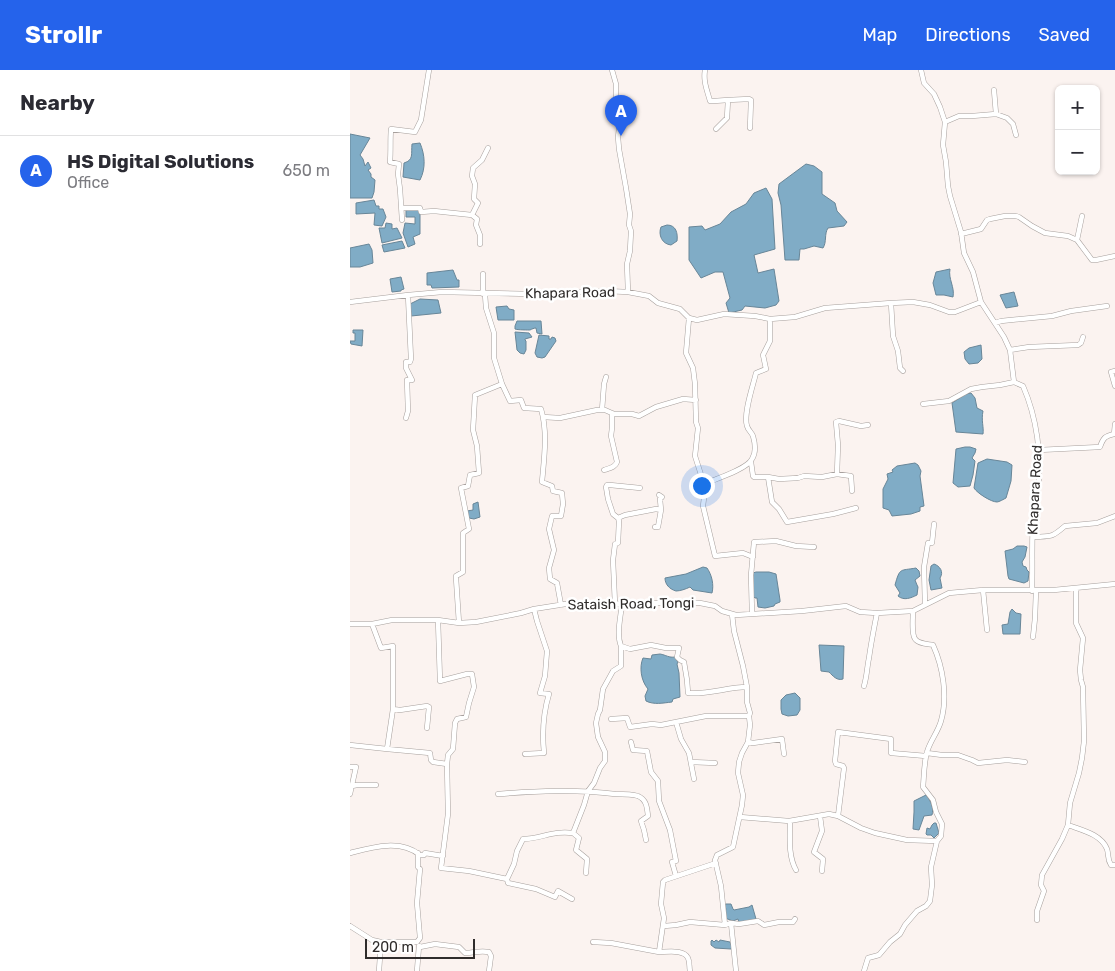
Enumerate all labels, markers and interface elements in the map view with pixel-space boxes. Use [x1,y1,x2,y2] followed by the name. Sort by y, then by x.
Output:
[25,21,102,49] text: Strollr
[862,24,897,46] text: Map
[925,24,1011,46] text: Directions
[1039,24,1090,46] text: Saved
[1055,85,1100,175] map controls
[1055,85,1100,130] button: +
[20,90,95,115] text: Nearby
[605,95,637,136] pin: A
[1055,130,1100,175] button: −
[67,150,254,173] text: HS Digital Solutions
[30,161,42,180] text: A
[283,161,330,180] text: 650 m
[67,173,109,192] text: Office
[525,284,615,302] street label: Khapara Road
[1024,444,1046,536] street label: Khapara Road
[689,473,715,499] your location
[567,594,695,614] street label: Sataish Road, Tongi
[365,936,475,959] scale bar
[372,939,414,956] text: 200 m

